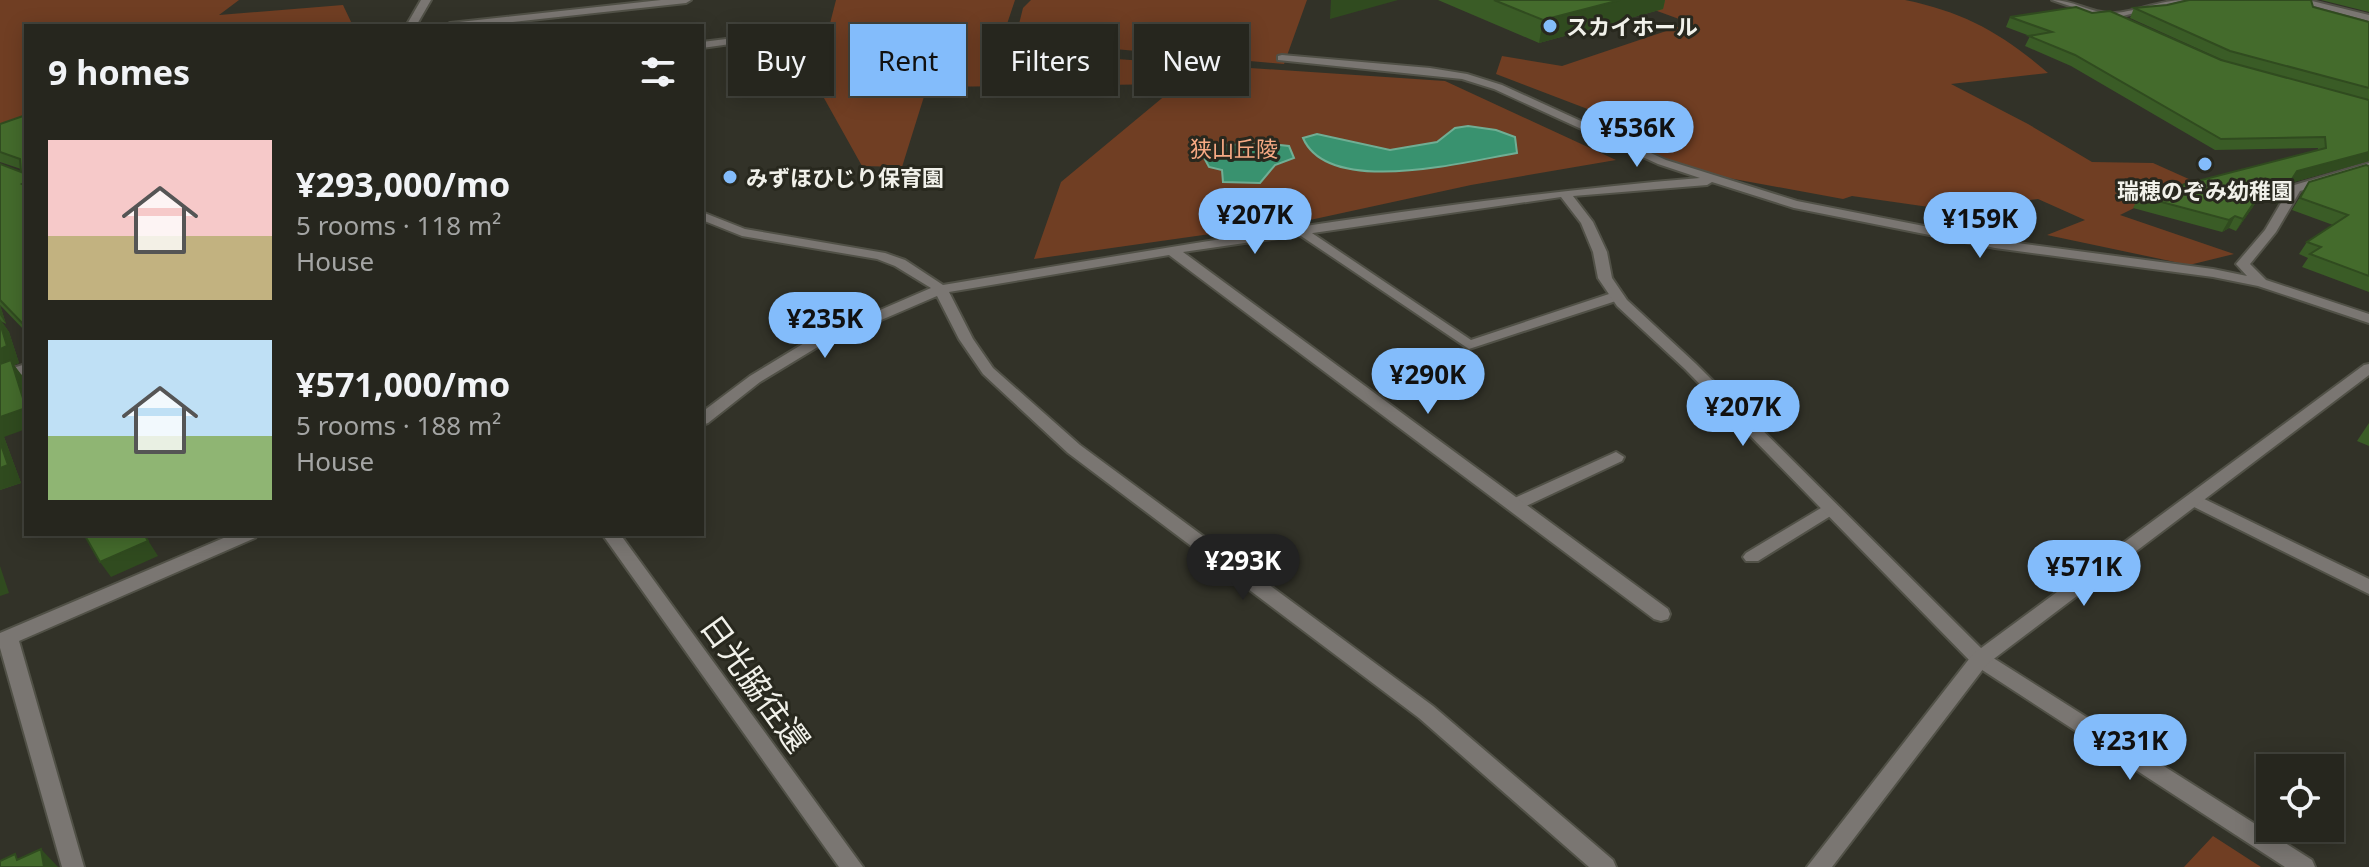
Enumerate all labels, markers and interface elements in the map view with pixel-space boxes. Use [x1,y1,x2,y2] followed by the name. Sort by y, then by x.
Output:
[1566,11,1698,41] place label: スカイホール
[1541,17,1559,35] marker: スカイホール
[728,24,834,96] chip: Buy
[850,24,966,96] chip: Rent
[982,24,1118,96] chip: Filters
[1134,24,1249,96] chip: New
[48,49,190,95] text: 9 homes
[636,50,680,94] icon: filters
[1581,101,1693,169] pin: ¥536K
[1599,109,1675,145] text: ¥536K
[1190,133,1278,163] park label: 狭山丘陵
[2196,155,2214,173] marker: 瑞穂のぞみ幼稚園
[296,161,510,207] text: ¥293,000/mo
[746,162,944,192] place label: みずほひじり保育園
[721,168,739,186] marker: みずほひじり保育園
[112,172,208,268] icon: home
[2117,175,2293,205] place label: 瑞穂のぞみ幼稚園
[1199,188,1311,256] pin: ¥207K
[1924,192,2036,260] pin: ¥159K
[1217,196,1293,232] text: ¥207K
[1942,200,2018,236] text: ¥159K
[296,207,501,243] text: 5 rooms · 118 m²
[296,243,374,279] text: House
[769,292,881,360] pin: ¥235K
[787,300,863,336] text: ¥235K
[1372,348,1484,416] pin: ¥290K
[1390,356,1466,392] text: ¥290K
[296,361,510,407] text: ¥571,000/mo
[112,372,208,468] icon: home
[1687,380,1799,448] pin: ¥207K
[1705,388,1781,424] text: ¥207K
[296,407,501,443] text: 5 rooms · 188 m²
[296,443,374,479] text: House
[1187,534,1299,602] pin: ¥293K
[2028,540,2140,608] pin: ¥571K
[1205,542,1281,578] text: ¥293K
[2046,548,2122,584] text: ¥571K
[692,606,820,760] street label: 日光脇往還
[2074,714,2186,782] pin: ¥231K
[2092,722,2168,758] text: ¥231K
[2256,754,2344,842] map controls
[2256,754,2344,842] button: locate

